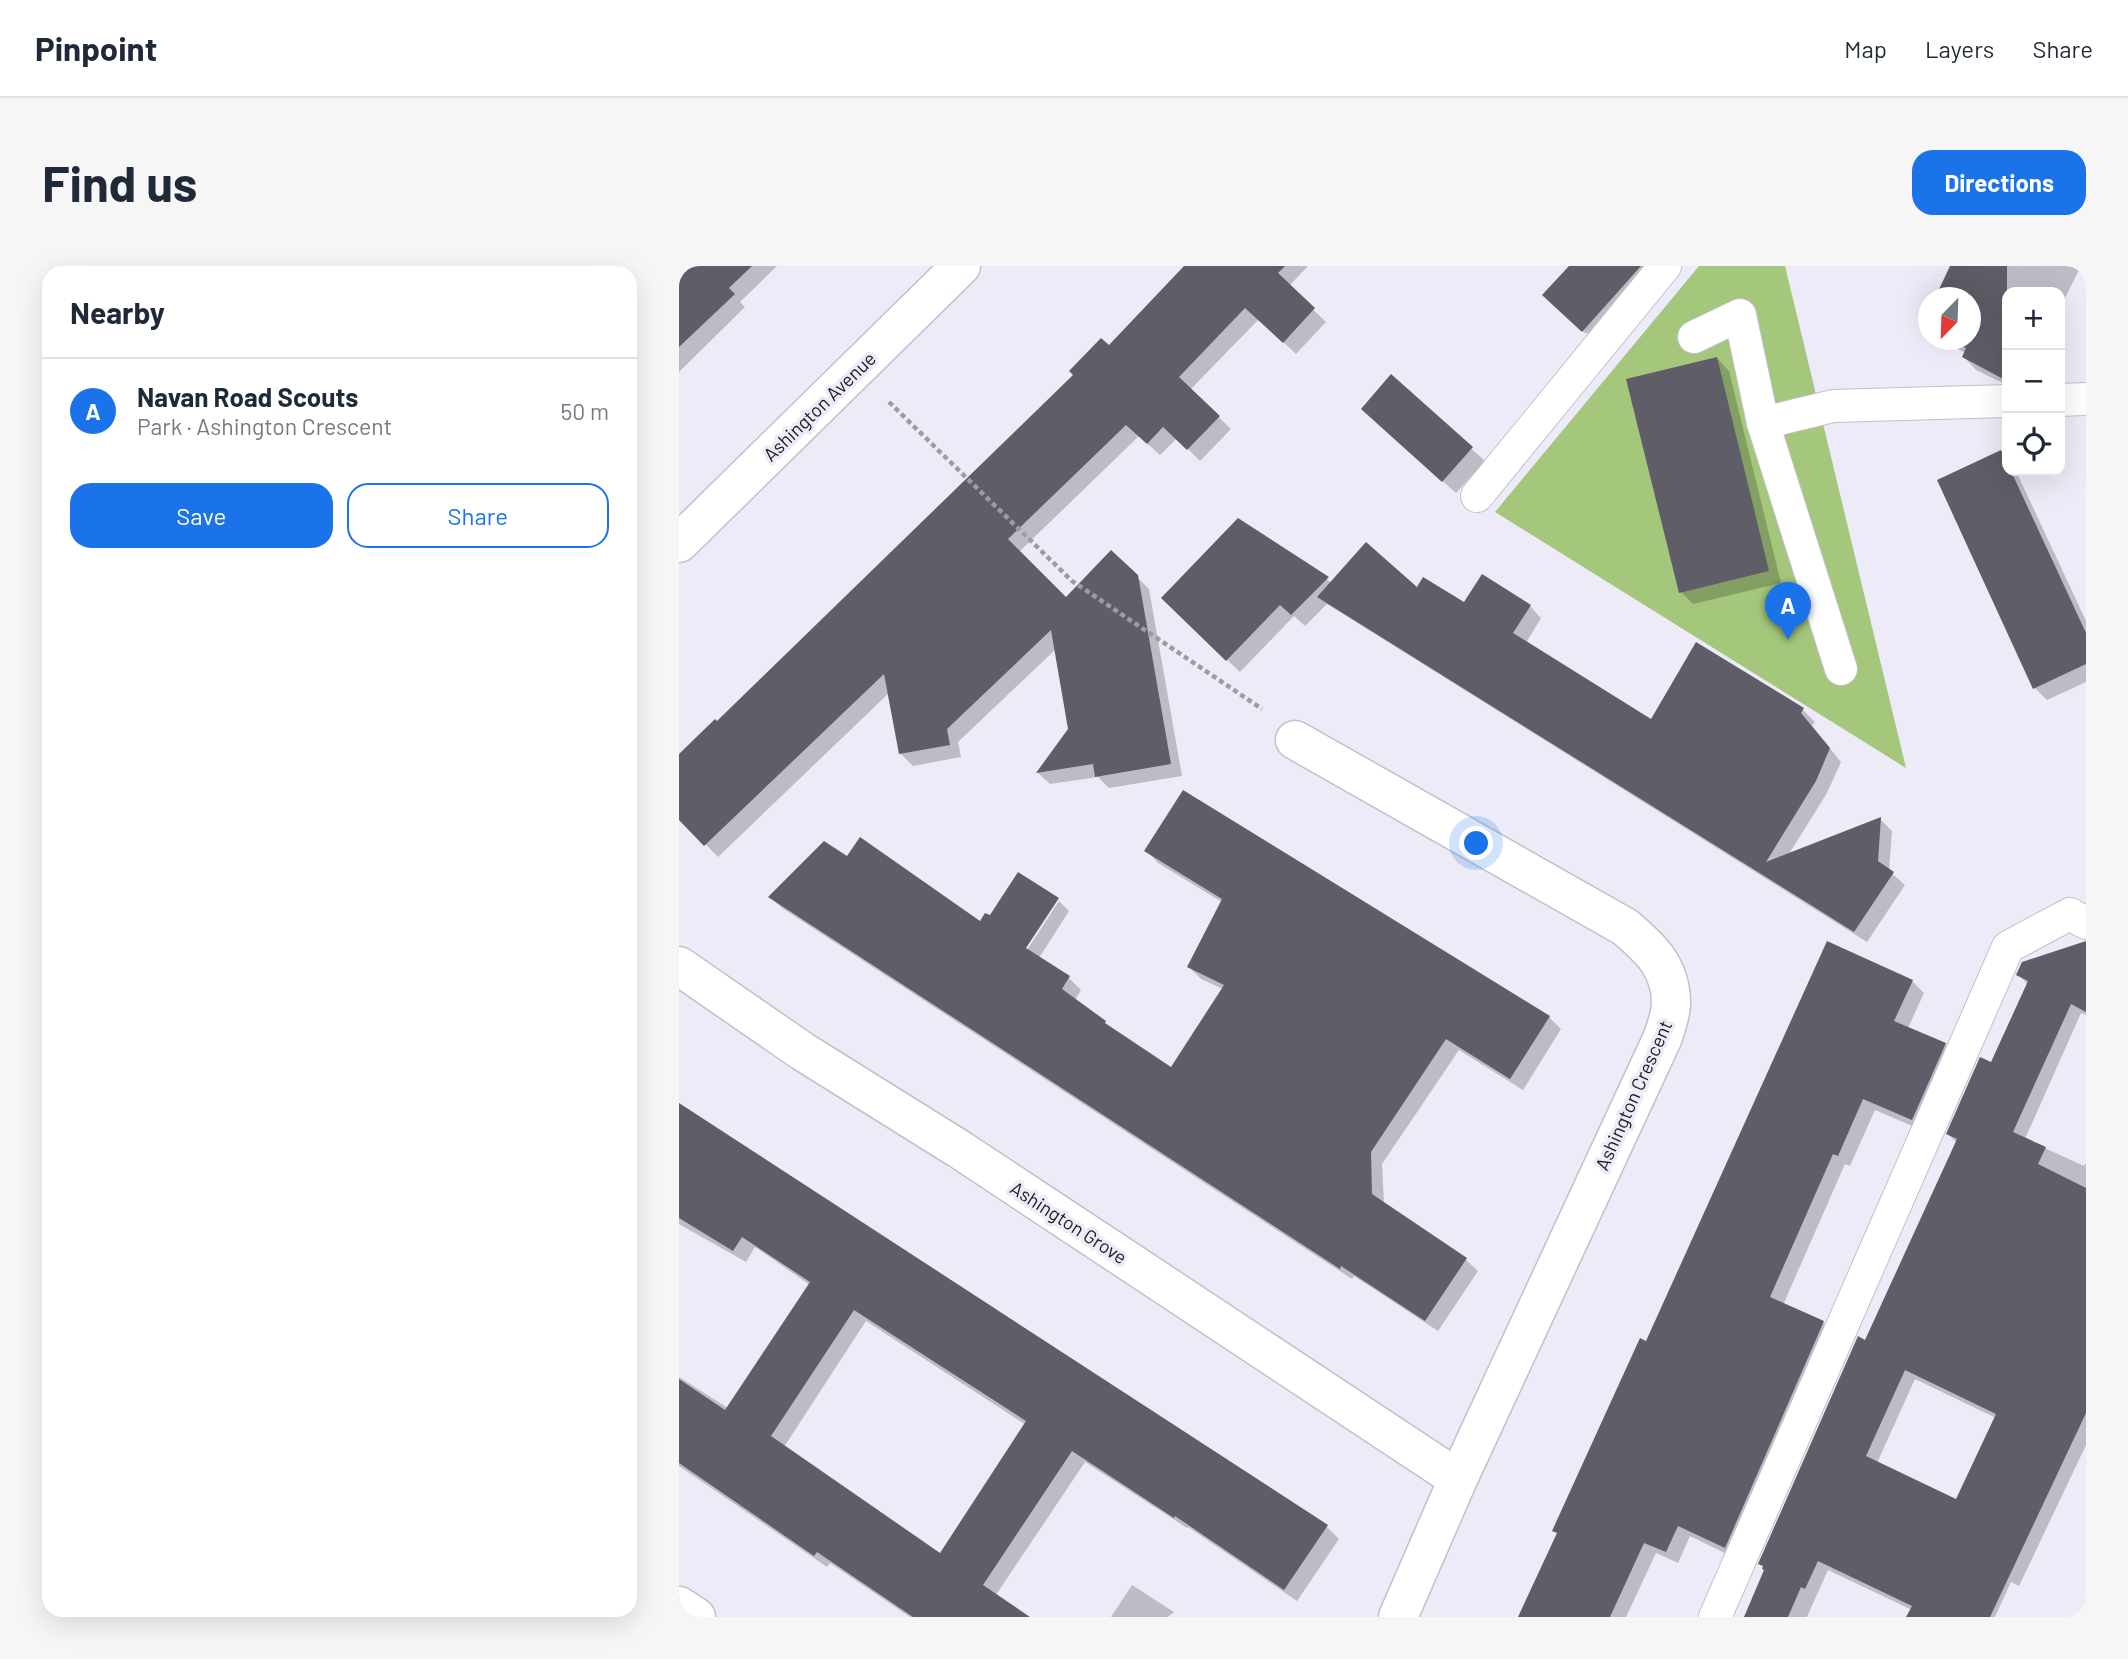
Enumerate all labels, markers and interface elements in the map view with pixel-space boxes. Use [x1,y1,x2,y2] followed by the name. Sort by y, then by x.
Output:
[35,28,157,68] text: Pinpoint
[1844,34,1887,63] text: Map
[1925,34,1994,63] text: Layers
[2032,34,2093,63] text: Share
[1912,150,2086,215] button: Directions
[42,153,197,212] text: Find us
[1918,287,1981,350] north arrow
[2002,287,2065,476] map controls
[2002,287,2065,350] button: +
[70,294,165,330] text: Nearby
[758,346,880,466] street label: Ashington Avenue
[2002,350,2065,413] button: −
[137,381,358,412] text: Navan Road Scouts
[85,397,101,425] text: A
[561,397,609,425] text: 50 m
[137,412,392,440] text: Park · Ashington Crescent
[2002,413,2065,476] button: locate
[70,483,333,548] button: Save
[347,483,609,548] button: Share
[1765,582,1811,640] pin: A
[1459,826,1493,860] your location
[1590,1016,1676,1174] street label: Ashington Crescent
[1006,1176,1132,1268] street label: Ashington Grove

